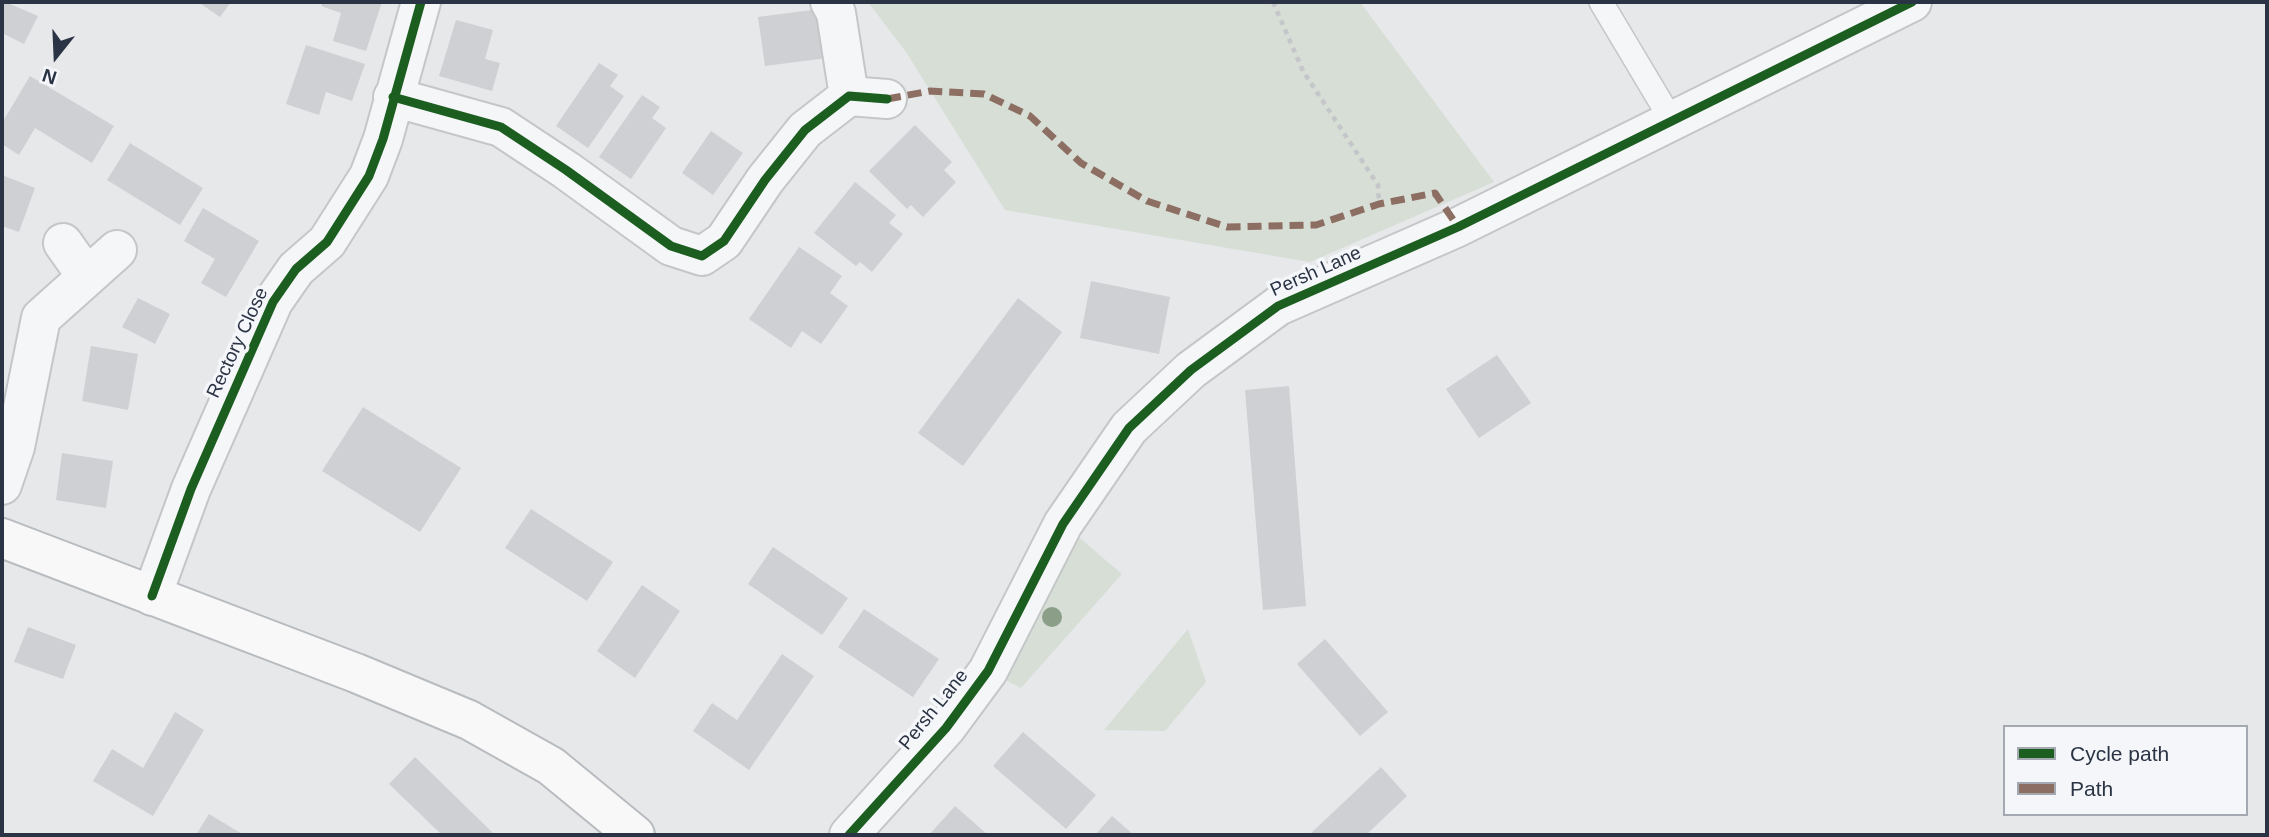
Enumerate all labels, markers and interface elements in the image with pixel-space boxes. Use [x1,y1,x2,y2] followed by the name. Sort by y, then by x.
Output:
[21,21,91,91] north arrow
[40,64,59,89] text: N
[1267,242,1365,302] street label: Persh Lane
[202,284,274,402] street label: Rectory Close
[895,665,973,755] street label: Persh Lane
[2003,725,2248,816] legend
[2070,742,2169,765] text: Cycle path
[2070,777,2113,800] text: Path

